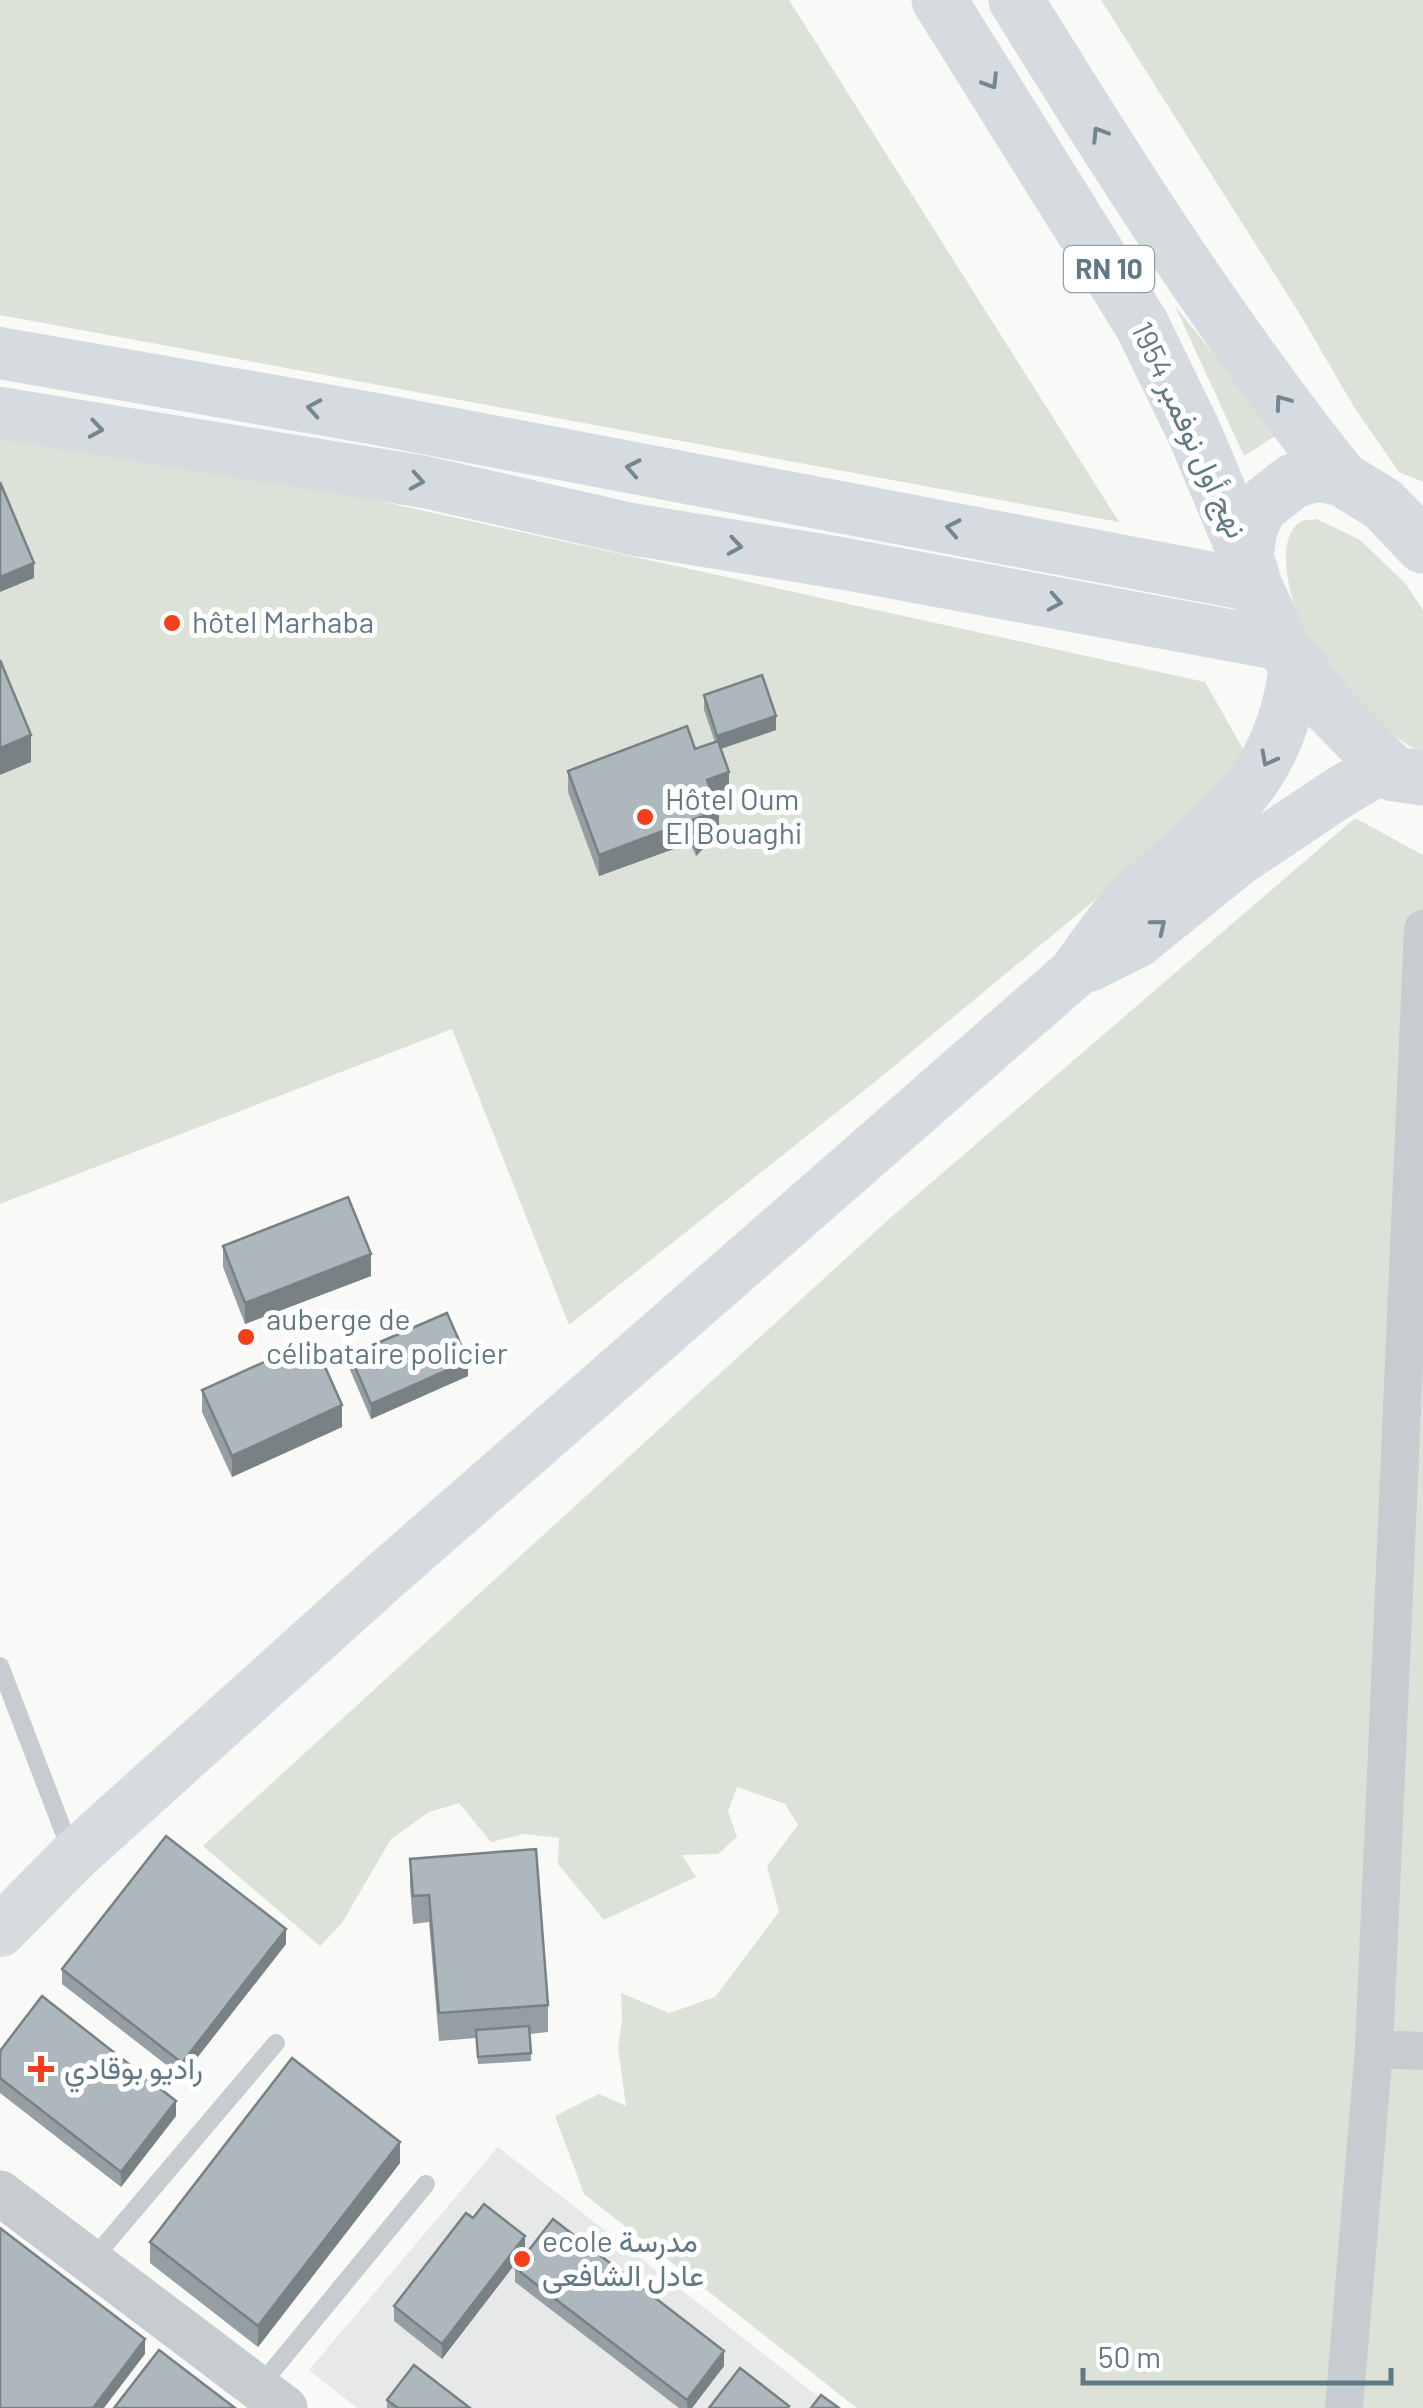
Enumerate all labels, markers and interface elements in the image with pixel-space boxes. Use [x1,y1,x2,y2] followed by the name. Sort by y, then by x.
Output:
[979,71,998,89] one-way arrow
[1092,126,1111,144] one-way arrow
[1064,246,1154,292] road number: RN 10
[1121,315,1257,545] street label: نهج أول نوفمبر 1954
[1276,395,1293,413] one-way arrow
[306,398,322,419] one-way arrow
[88,418,104,439] one-way arrow
[625,458,642,479] one-way arrow
[409,470,425,491] one-way arrow
[945,519,962,540] one-way arrow
[727,534,744,555] one-way arrow
[1047,591,1064,612] one-way arrow
[192,603,374,639] place label: hôtel Marhaba
[161,612,183,634] marker: hôtel Marhaba
[1261,748,1280,766] one-way arrow
[665,780,803,850] place label: Hôtel Oum El Bouaghi
[634,806,656,828] marker: Hôtel Oum El Bouaghi
[1148,920,1166,938] one-way arrow
[266,1300,508,1370] place label: auberge de célibataire policier
[235,1326,257,1348] marker: auberge de célibataire policier
[64,2049,203,2093] place label: راديو بوقادي
[28,2056,54,2082] marker: راديو بوقادي
[542,2222,704,2294] place label: ecole مدرسة عادل الشافعى
[511,2248,533,2270] marker: ecole مدرسة عادل الشافعى
[1083,2323,1390,2385] scale bar
[1098,2338,1161,2374] text: 50 m

